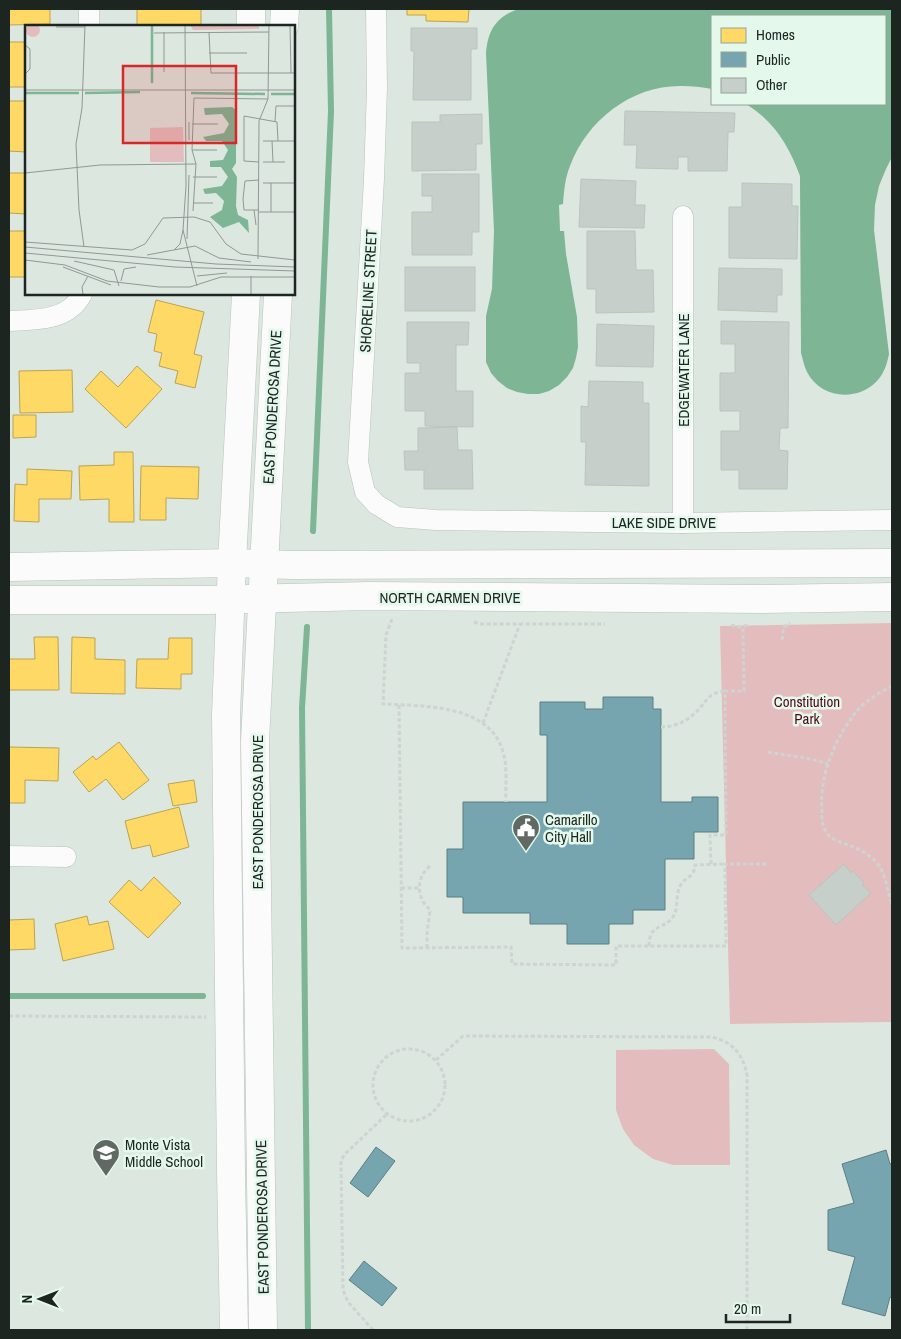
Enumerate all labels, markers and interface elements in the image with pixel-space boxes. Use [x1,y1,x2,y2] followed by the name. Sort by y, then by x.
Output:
[711,15,886,105] legend
[756,24,795,45] text: Homes
[25,25,295,295] inset map
[756,49,790,70] text: Public
[756,74,787,95] text: Other
[354,229,382,353] street label: SHORELINE STREET
[673,313,694,427] street label: EDGEWATER LANE
[257,329,287,485] street label: EAST PONDEROSA DRIVE
[612,512,716,533] street label: LAKE SIDE DRIVE
[379,587,521,608] street label: NORTH CARMEN DRIVE
[774,691,840,729] park label: Constitution Park
[247,735,268,889] street label: EAST PONDEROSA DRIVE
[545,809,598,847] place label: Camarillo City Hall
[511,813,541,852] public building icon: Camarillo City Hall
[125,1134,203,1172] place label: Monte Vista Middle School
[91,1138,121,1177] school or university icon: Monte Vista Middle School
[250,1140,274,1294] street label: EAST PONDEROSA DRIVE
[15,1274,65,1324] north arrow
[726,1292,790,1324] scale bar
[18,1295,36,1303] text: N
[734,1298,761,1319] text: 20 m

